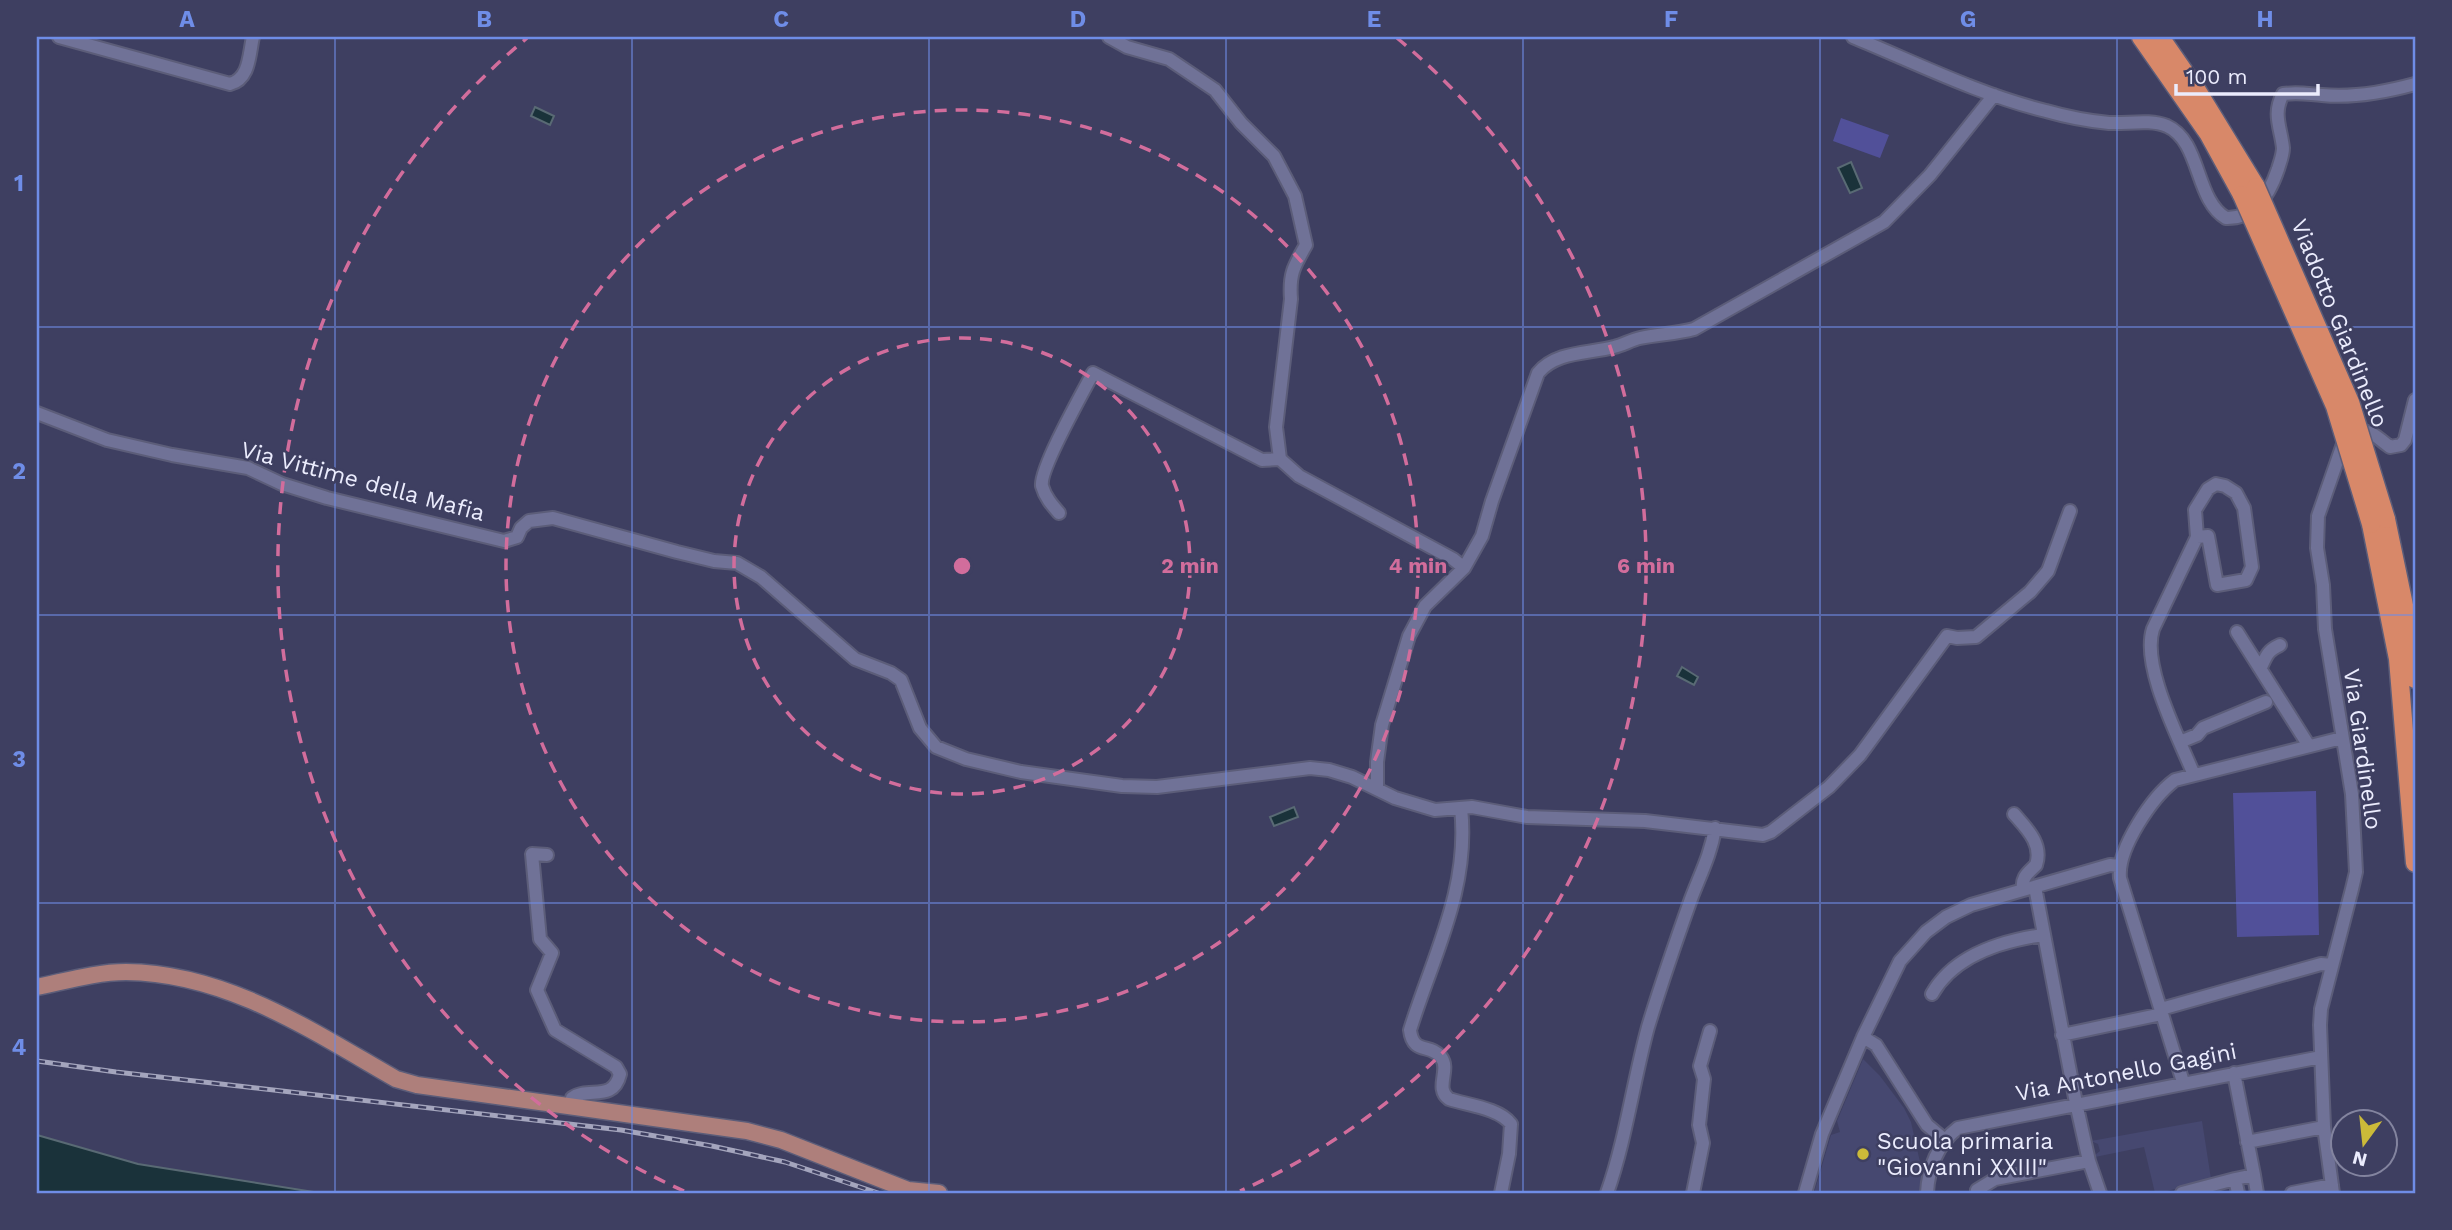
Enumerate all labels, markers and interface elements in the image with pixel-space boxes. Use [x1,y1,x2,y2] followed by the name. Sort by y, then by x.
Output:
[179,6,195,33] text: A
[476,6,492,33] text: B
[773,6,789,33] text: C
[1070,6,1086,33] text: D
[1367,6,1381,33] text: E
[1664,6,1678,33] text: F
[1960,6,1976,33] text: G
[2256,6,2274,33] text: H
[2176,52,2317,96] scale bar
[2186,64,2248,89] text: 100 m
[14,170,24,197] text: 1
[2285,215,2394,431] street label: Viadotto Giardinello
[238,436,488,527] street label: Via Vittime della Mafia
[12,458,26,485] text: 2
[1161,553,1219,578] text: 2 min
[1389,553,1447,578] text: 4 min
[1617,553,1675,578] text: 6 min
[950,554,974,578] centre of rings
[2338,667,2387,831] street label: Via Giardinello
[12,746,26,773] text: 3
[12,1034,27,1061] text: 4
[2013,1038,2239,1107] street label: Via Antonello Gagini
[2330,1108,2400,1178] north arrow
[1877,1128,2053,1181] place label: Scuola primaria "Giovanni XXIII"
[1855,1146,1871,1162] marker: Scuola primaria "Giovanni XXIII"
[2350,1146,2370,1172] text: N

